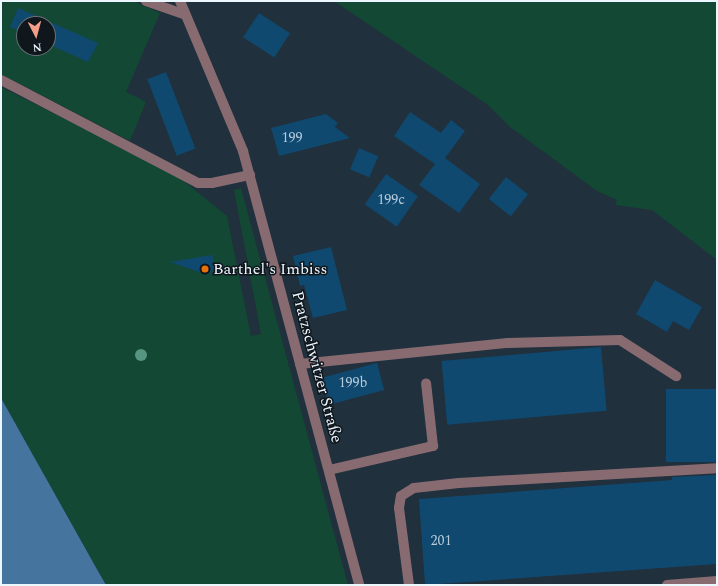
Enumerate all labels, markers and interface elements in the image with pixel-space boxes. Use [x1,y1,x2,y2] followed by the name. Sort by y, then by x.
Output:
[16,16,56,56] north arrow
[32,39,43,56] text: N
[282,130,302,146] house number: 199
[377,192,405,208] house number: 199c
[213,259,328,279] place label: Barthel's Imbiss
[200,264,210,274] marker: Barthel's Imbiss
[288,289,346,445] street label: Pratzschwitzer Straße
[339,375,367,391] house number: 199b
[431,533,451,549] house number: 201

